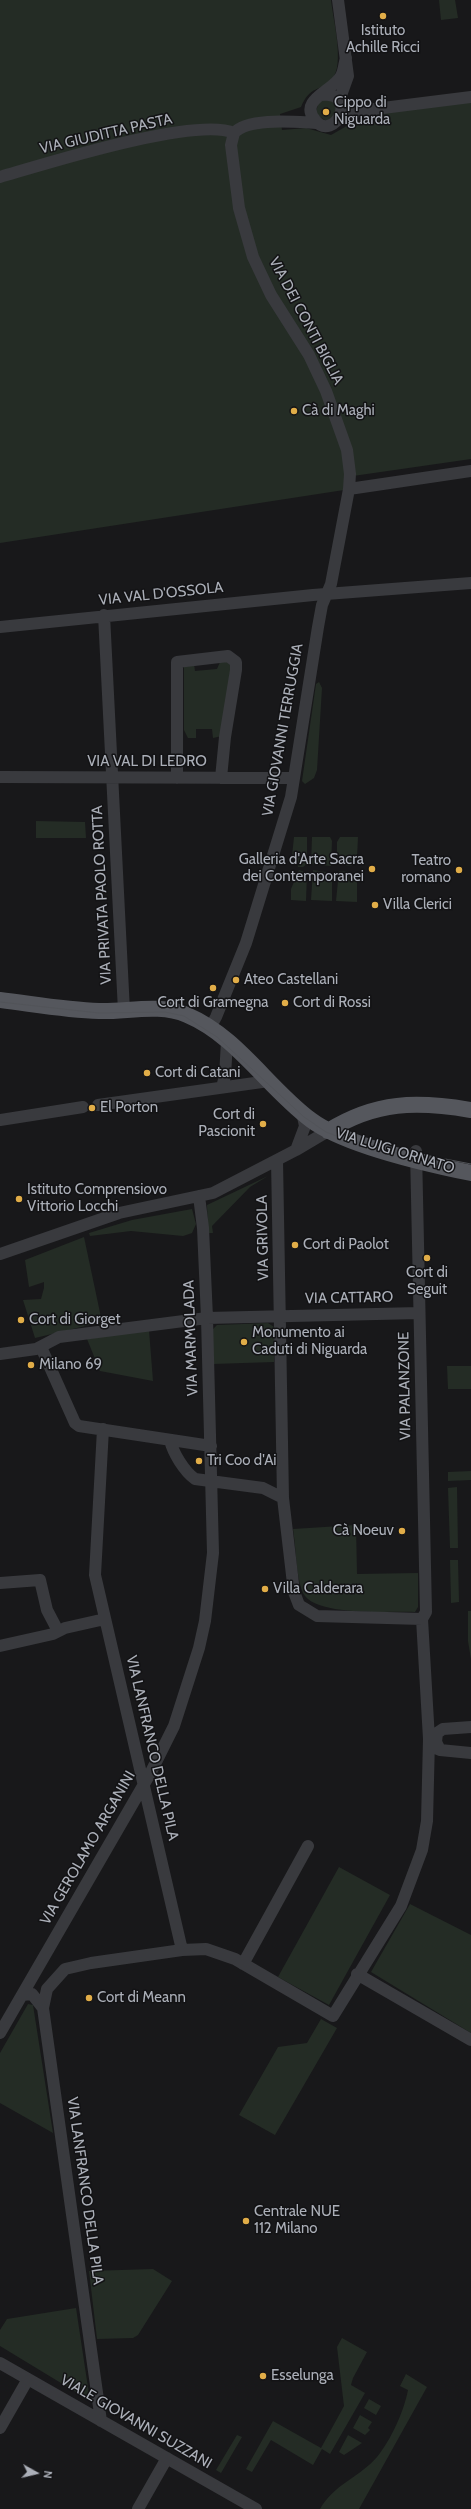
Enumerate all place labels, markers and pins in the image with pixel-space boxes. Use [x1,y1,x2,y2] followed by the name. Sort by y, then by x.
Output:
[378,11,388,21] marker: Istituto Achille Ricci
[346,22,420,57] place label: Istituto Achille Ricci
[334,94,390,129] place label: Cippo di Niguarda
[321,107,331,117] marker: Cippo di Niguarda
[302,402,375,420] place label: Cà di Maghi
[289,406,299,416] marker: Cà di Maghi
[239,851,364,886] place label: Galleria d'Arte Sacra dei Contemporanei
[401,852,451,887] place label: Teatro romano
[367,864,377,874] marker: Galleria d'Arte Sacra dei Contemporanei
[454,865,464,875] marker: Teatro romano
[383,896,452,914] place label: Villa Clerici
[370,900,380,910] marker: Villa Clerici
[244,971,338,989] place label: Ateo Castellani
[231,975,241,985] marker: Ateo Castellani
[208,983,218,993] marker: Cort di Gramegna
[157,994,269,1012] place label: Cort di Gramegna
[293,994,371,1012] place label: Cort di Rossi
[280,998,290,1008] marker: Cort di Rossi
[155,1064,240,1082] place label: Cort di Catani
[142,1068,152,1078] marker: Cort di Catani
[100,1099,158,1117] place label: El Porton
[87,1103,97,1113] marker: El Porton
[198,1106,255,1141] place label: Cort di Pascionit
[258,1119,268,1129] marker: Cort di Pascionit
[27,1181,167,1216] place label: Istituto Comprensiovo Vittorio Locchi
[14,1194,24,1204] marker: Istituto Comprensiovo Vittorio Locchi
[303,1236,389,1254] place label: Cort di Paolot
[290,1240,300,1250] marker: Cort di Paolot
[422,1253,432,1263] marker: Cort di Seguit
[406,1264,448,1299] place label: Cort di Seguit
[29,1311,121,1329] place label: Cort di Giorget
[16,1315,26,1325] marker: Cort di Giorget
[252,1324,367,1359] place label: Monumento ai Caduti di Niguarda
[239,1337,249,1347] marker: Monumento ai Caduti di Niguarda
[39,1356,102,1374] place label: Milano 69
[26,1360,36,1370] marker: Milano 69
[207,1452,277,1470] place label: Tri Coo d'Ai
[194,1456,204,1466] marker: Tri Coo d'Ai
[333,1522,394,1540] place label: Cà Noeuv
[397,1526,407,1536] marker: Cà Noeuv
[273,1580,363,1598] place label: Villa Calderara
[260,1584,270,1594] marker: Villa Calderara
[97,1989,186,2007] place label: Cort di Meann
[84,1993,94,2003] marker: Cort di Meann
[254,2203,340,2238] place label: Centrale NUE 112 Milano
[241,2216,251,2226] marker: Centrale NUE 112 Milano
[271,2367,334,2385] place label: Esselunga
[258,2371,268,2381] marker: Esselunga

